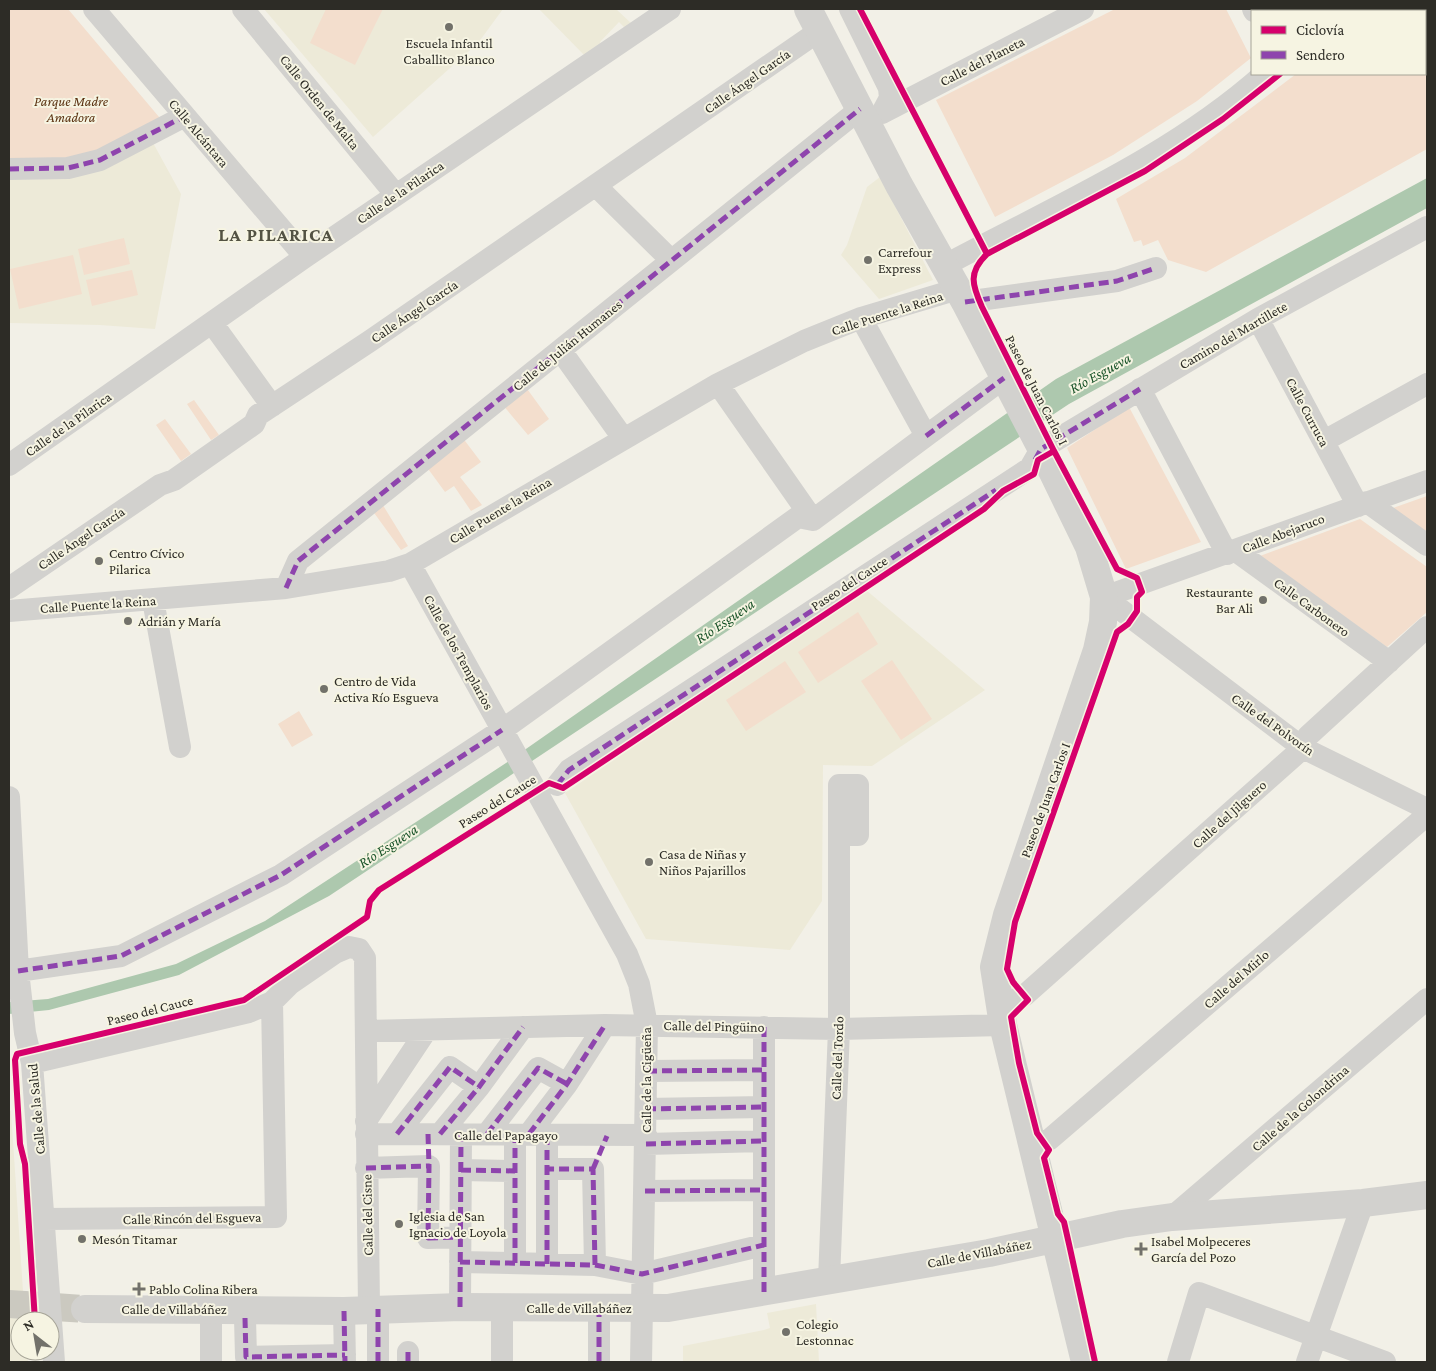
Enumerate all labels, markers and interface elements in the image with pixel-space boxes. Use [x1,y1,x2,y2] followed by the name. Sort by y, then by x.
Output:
[1251,10,1426,75] legend
[443,21,455,33] marker: Escuela Infantil Caballito Blanco
[1296,22,1344,38] text: Ciclovía
[937,33,1027,89] street label: Calle del Planeta
[403,35,495,67] place label: Escuela Infantil Caballito Blanco
[701,45,794,117] street label: Calle Ángel García
[1296,47,1345,63] text: Sendero
[277,51,364,153] street label: Calle Orden de Malta
[34,93,109,125] park label: Parque Madre Amadora
[166,95,233,171] street label: Calle Alcántara
[353,157,447,227] street label: Calle de la Pilarica
[218,224,334,245] district label: LA PILARICA
[878,244,932,276] place label: Carrefour Express
[862,254,874,266] marker: Carrefour Express
[367,276,461,346] street label: Calle Ángel García
[829,287,945,339] street label: Calle Puente la Reina
[509,296,625,394] street label: Calle de Julián Humanes
[1176,298,1290,372] street label: Camino del Martillete
[1002,332,1072,448] street label: Paseo de Juan Carlos I
[1067,350,1134,397] water label: Río Esgueva
[1283,375,1333,450] street label: Calle Curruca
[22,388,115,460] street label: Calle de la Pilarica
[446,473,554,547] street label: Calle Puente la Reina
[34,503,128,573] street label: Calle Ángel García
[1239,510,1327,557] street label: Calle Abejaruco
[109,545,185,577] place label: Centro Cívico Pilarica
[808,552,890,614] street label: Paseo del Cauce
[93,555,105,567] marker: Centro Cívico Pilarica
[1271,574,1353,640] street label: Calle Carbonero
[1186,584,1253,616] place label: Restaurante Bar Ali
[39,592,157,616] street label: Calle Puente la Reina
[421,592,497,712] street label: Calle de los Templarios
[1257,594,1269,606] marker: Restaurante Bar Ali
[693,596,758,647] water label: Río Esgueva
[138,613,221,629] place label: Adrián y María
[122,615,134,627] marker: Adrián y María
[334,673,439,705] place label: Centro de Vida Activa Río Esgueva
[318,683,330,695] marker: Centro de Vida Activa Río Esgueva
[1228,689,1318,759] street label: Calle del Polvorín
[1017,740,1073,860] street label: Paseo de Juan Carlos I
[455,771,539,831] street label: Paseo del Cauce
[1189,777,1269,851] street label: Calle del Jilguero
[355,821,421,872] water label: Río Esgueva
[659,846,746,879] place label: Casa de Niñas y Niños Pajarillos
[643,856,655,868] marker: Casa de Niñas y Niños Pajarillos
[1200,946,1272,1012] street label: Calle del Mirlo
[105,992,195,1028] street label: Paseo del Cauce
[828,1016,846,1100] street label: Calle del Tordo
[663,1017,765,1035] street label: Calle del Pingüino
[638,1026,654,1133] street label: Calle de la Cigüeña
[1248,1061,1352,1155] street label: Calle de la Golondrina
[24,1062,48,1155] street label: Calle de la Salud
[454,1127,558,1143] street label: Calle del Papagayo
[358,1174,376,1256] street label: Calle del Cisne
[409,1208,507,1240] place label: Iglesia de San Ignacio de Loyola
[123,1209,262,1227] street label: Calle Rincón del Esgueva
[393,1218,405,1230] marker: Iglesia de San Ignacio de Loyola
[92,1231,177,1247] place label: Mesón Titamar
[76,1233,88,1245] marker: Mesón Titamar
[1151,1233,1251,1265] place label: Isabel Molpeceres García del Pozo
[926,1235,1032,1271] street label: Calle de Villabáñez
[1135,1243,1147,1255] marker: Isabel Molpeceres García del Pozo
[149,1281,258,1297] place label: Pablo Colina Ribera
[133,1283,145,1295] marker: Pablo Colina Ribera
[526,1300,632,1316] street label: Calle de Villabáñez
[121,1301,227,1317] street label: Calle de Villabáñez
[10,1311,60,1361] north arrow
[20,1315,37,1334] text: N
[796,1316,854,1348] place label: Colegio Lestonnac
[780,1326,792,1338] marker: Colegio Lestonnac

